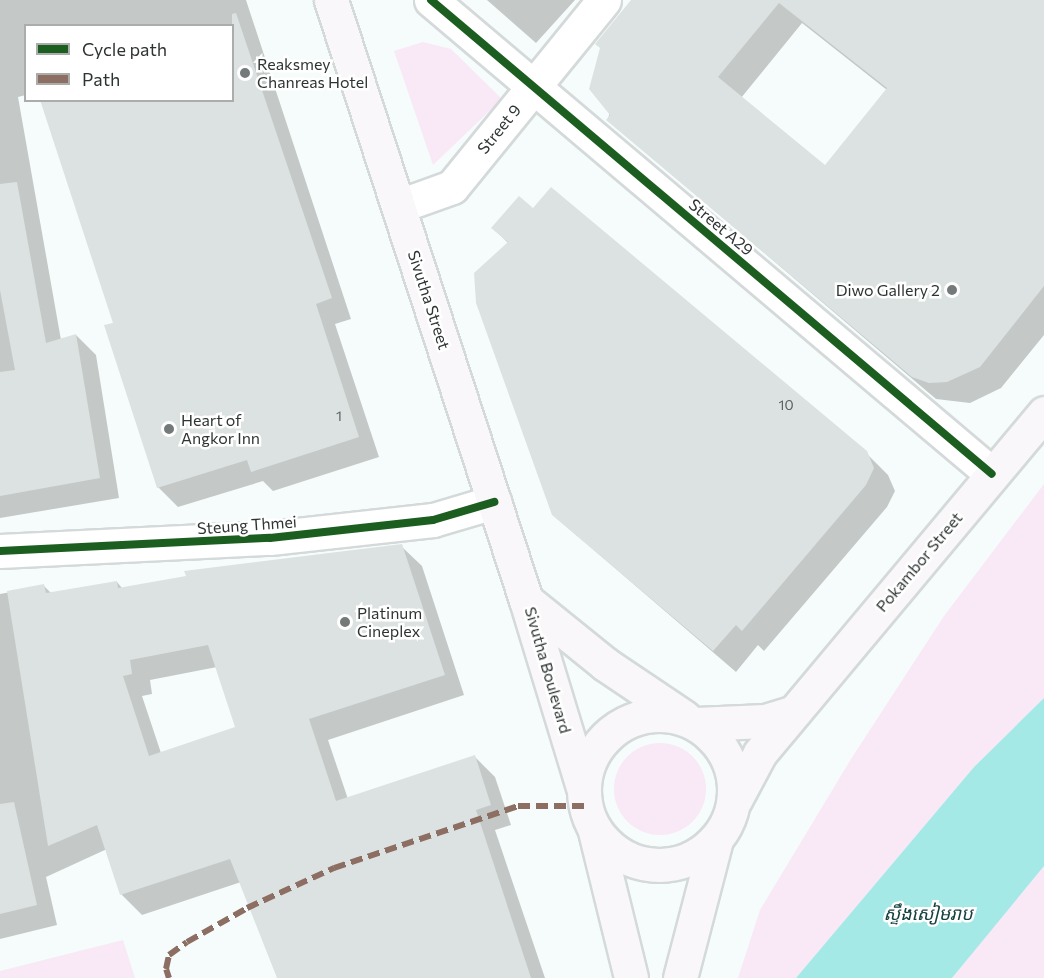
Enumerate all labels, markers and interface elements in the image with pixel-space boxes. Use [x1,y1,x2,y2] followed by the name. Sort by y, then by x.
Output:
[24,24,234,102] legend
[82,38,167,60] text: Cycle path
[257,54,368,92] place label: Reaksmey Chanreas Hotel
[238,66,252,80] marker: Reaksmey Chanreas Hotel
[82,68,120,90] text: Path
[473,100,525,158] street label: Street 9
[685,195,757,259] street label: Street A29
[404,248,454,352] street label: Sivutha Street
[836,280,940,300] place label: Diwo Gallery 2
[945,283,959,297] marker: Diwo Gallery 2
[778,397,794,413] house number: 10
[336,408,342,424] house number: 1
[181,410,260,448] place label: Heart of Angkor Inn
[162,422,176,436] marker: Heart of Angkor Inn
[872,508,966,616] street label: Pokambor Street
[197,512,297,538] street label: Steung Thmei
[357,603,422,641] place label: Platinum Cineplex
[521,605,575,735] street label: Sivutha Boulevard
[338,615,352,629] marker: Platinum Cineplex
[883,902,973,924] water label: ស្ទឹងសៀមរាប

